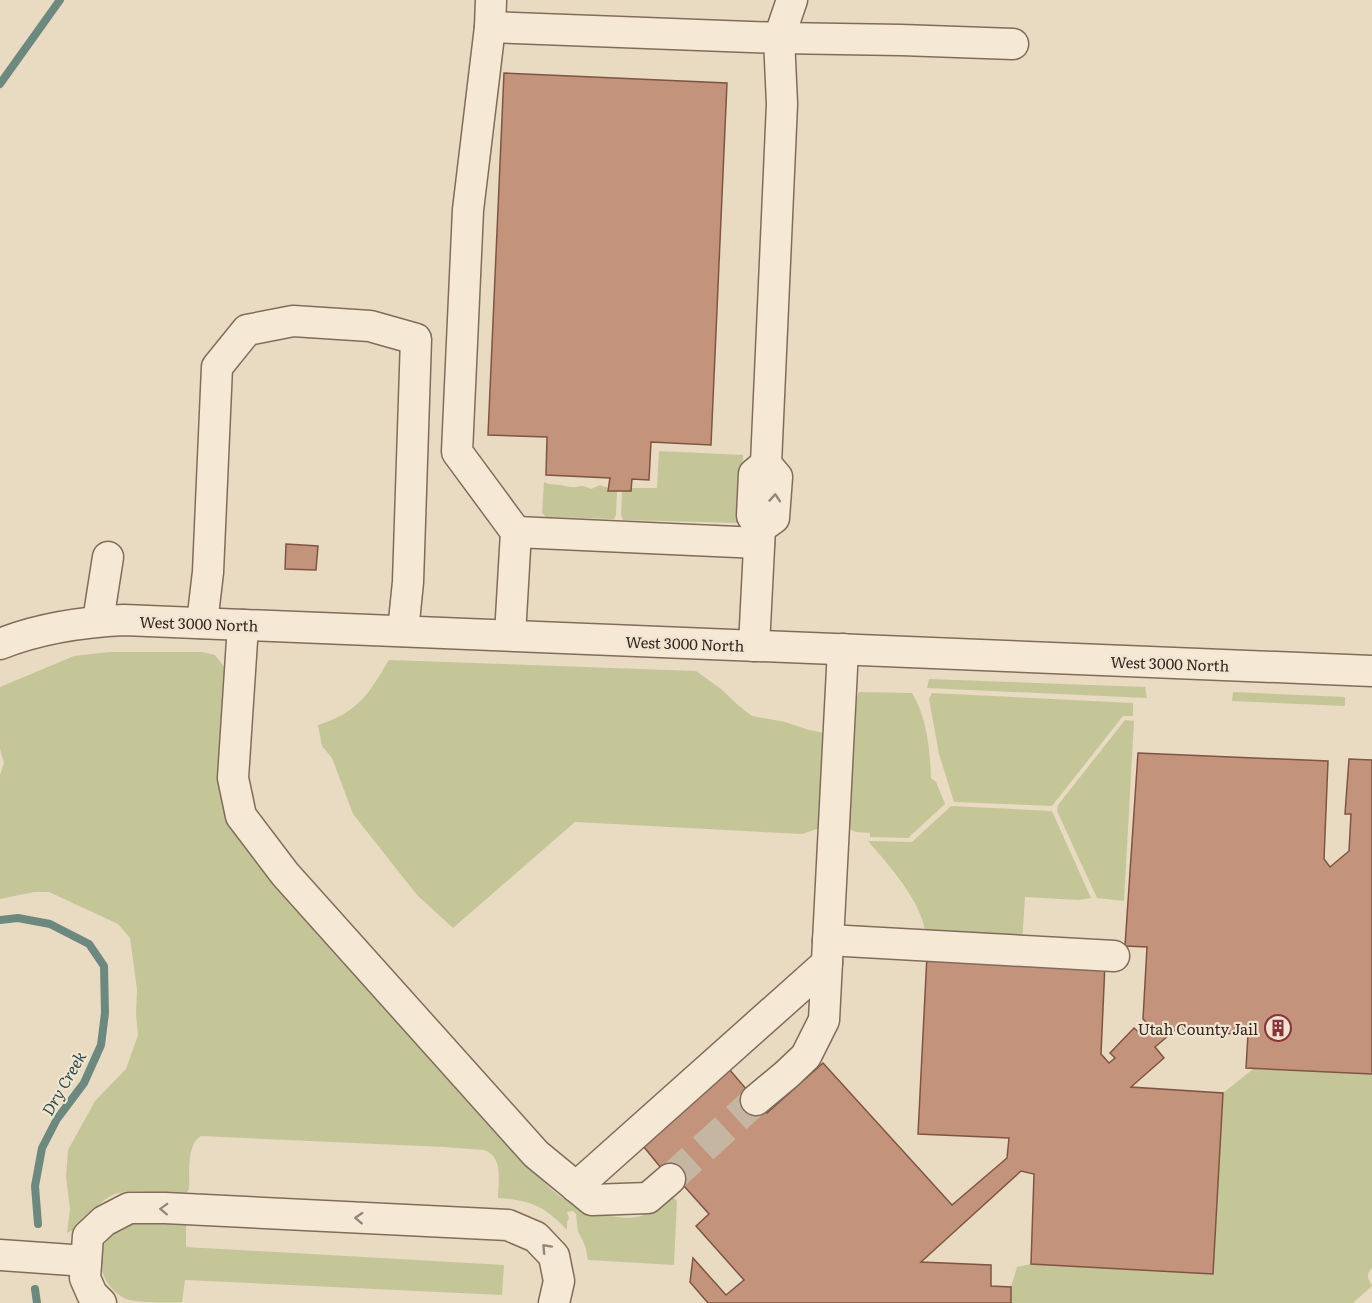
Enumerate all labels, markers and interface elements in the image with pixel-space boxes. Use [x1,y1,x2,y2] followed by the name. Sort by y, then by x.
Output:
[769,493,782,502] one-way arrow
[139,609,259,637] street label: West 3000 North
[625,629,745,657] street label: West 3000 North
[1110,649,1230,677] street label: West 3000 North
[1263,1013,1293,1043] building icon: Utah County Jail
[1138,1017,1258,1040] place label: Utah County Jail
[35,1046,91,1120] water label: Dry Creek
[160,1202,169,1215] one-way arrow
[354,1211,363,1224] one-way arrow
[543,1245,554,1256] one-way arrow

